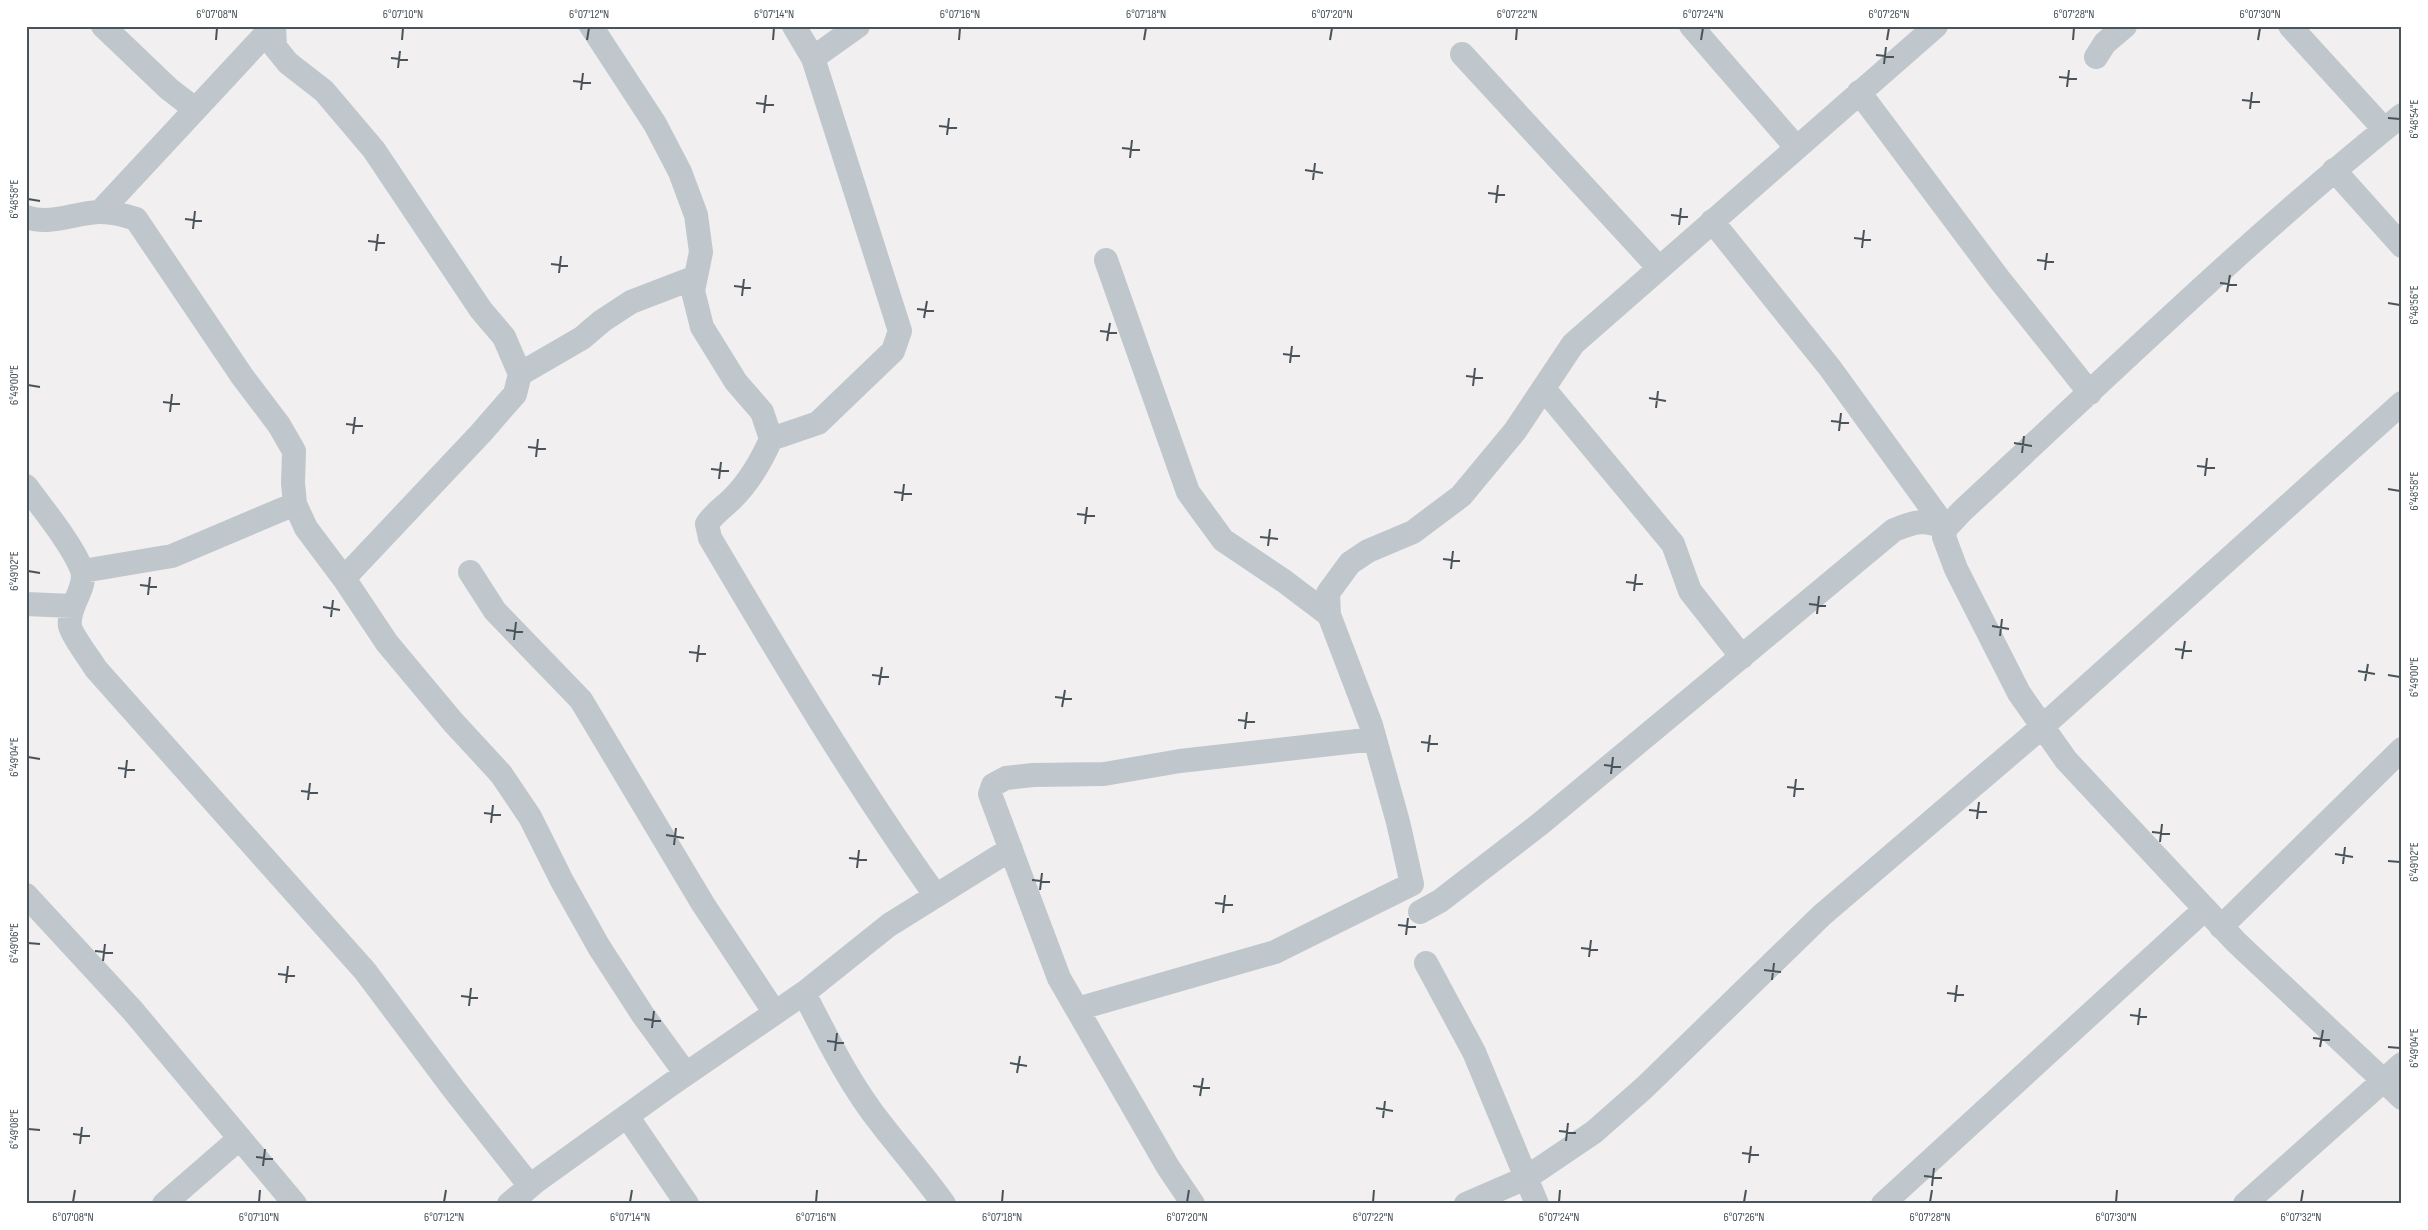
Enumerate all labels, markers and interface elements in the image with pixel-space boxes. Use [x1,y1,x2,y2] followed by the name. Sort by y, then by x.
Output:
[196,7,238,22] text: 6°07'08"N
[383,7,423,22] text: 6°07'10"N
[569,7,609,22] text: 6°07'12"N
[754,7,794,22] text: 6°07'14"N
[940,7,980,22] text: 6°07'16"N
[1126,7,1166,22] text: 6°07'18"N
[1311,7,1353,22] text: 6°07'20"N
[1497,7,1537,22] text: 6°07'22"N
[1683,7,1723,22] text: 6°07'24"N
[1868,7,1910,22] text: 6°07'26"N
[2054,7,2094,22] text: 6°07'28"N
[2239,7,2281,22] text: 6°07'30"N
[2407,99,2422,138] text: 6°48'54"E
[7,179,22,219] text: 6°48'58"E
[2407,285,2422,325] text: 6°48'56"E
[7,365,22,405] text: 6°49'00"E
[2407,471,2422,511] text: 6°48'58"E
[7,551,22,591] text: 6°49'02"E
[2407,657,2422,697] text: 6°49'00"E
[7,737,22,777] text: 6°49'04"E
[2407,842,2422,882] text: 6°49'02"E
[7,923,22,963] text: 6°49'06"E
[2407,1028,2422,1068] text: 6°49'04"E
[7,1109,22,1149] text: 6°49'08"E
[52,1210,94,1225] text: 6°07'08"N
[239,1210,279,1225] text: 6°07'10"N
[424,1210,464,1225] text: 6°07'12"N
[610,1210,650,1225] text: 6°07'14"N
[796,1210,836,1225] text: 6°07'16"N
[982,1210,1022,1225] text: 6°07'18"N
[1166,1210,1208,1225] text: 6°07'20"N
[1353,1210,1393,1225] text: 6°07'22"N
[1539,1210,1579,1225] text: 6°07'24"N
[1723,1210,1765,1225] text: 6°07'26"N
[1910,1210,1950,1225] text: 6°07'28"N
[2095,1210,2137,1225] text: 6°07'30"N
[2281,1210,2321,1225] text: 6°07'32"N

